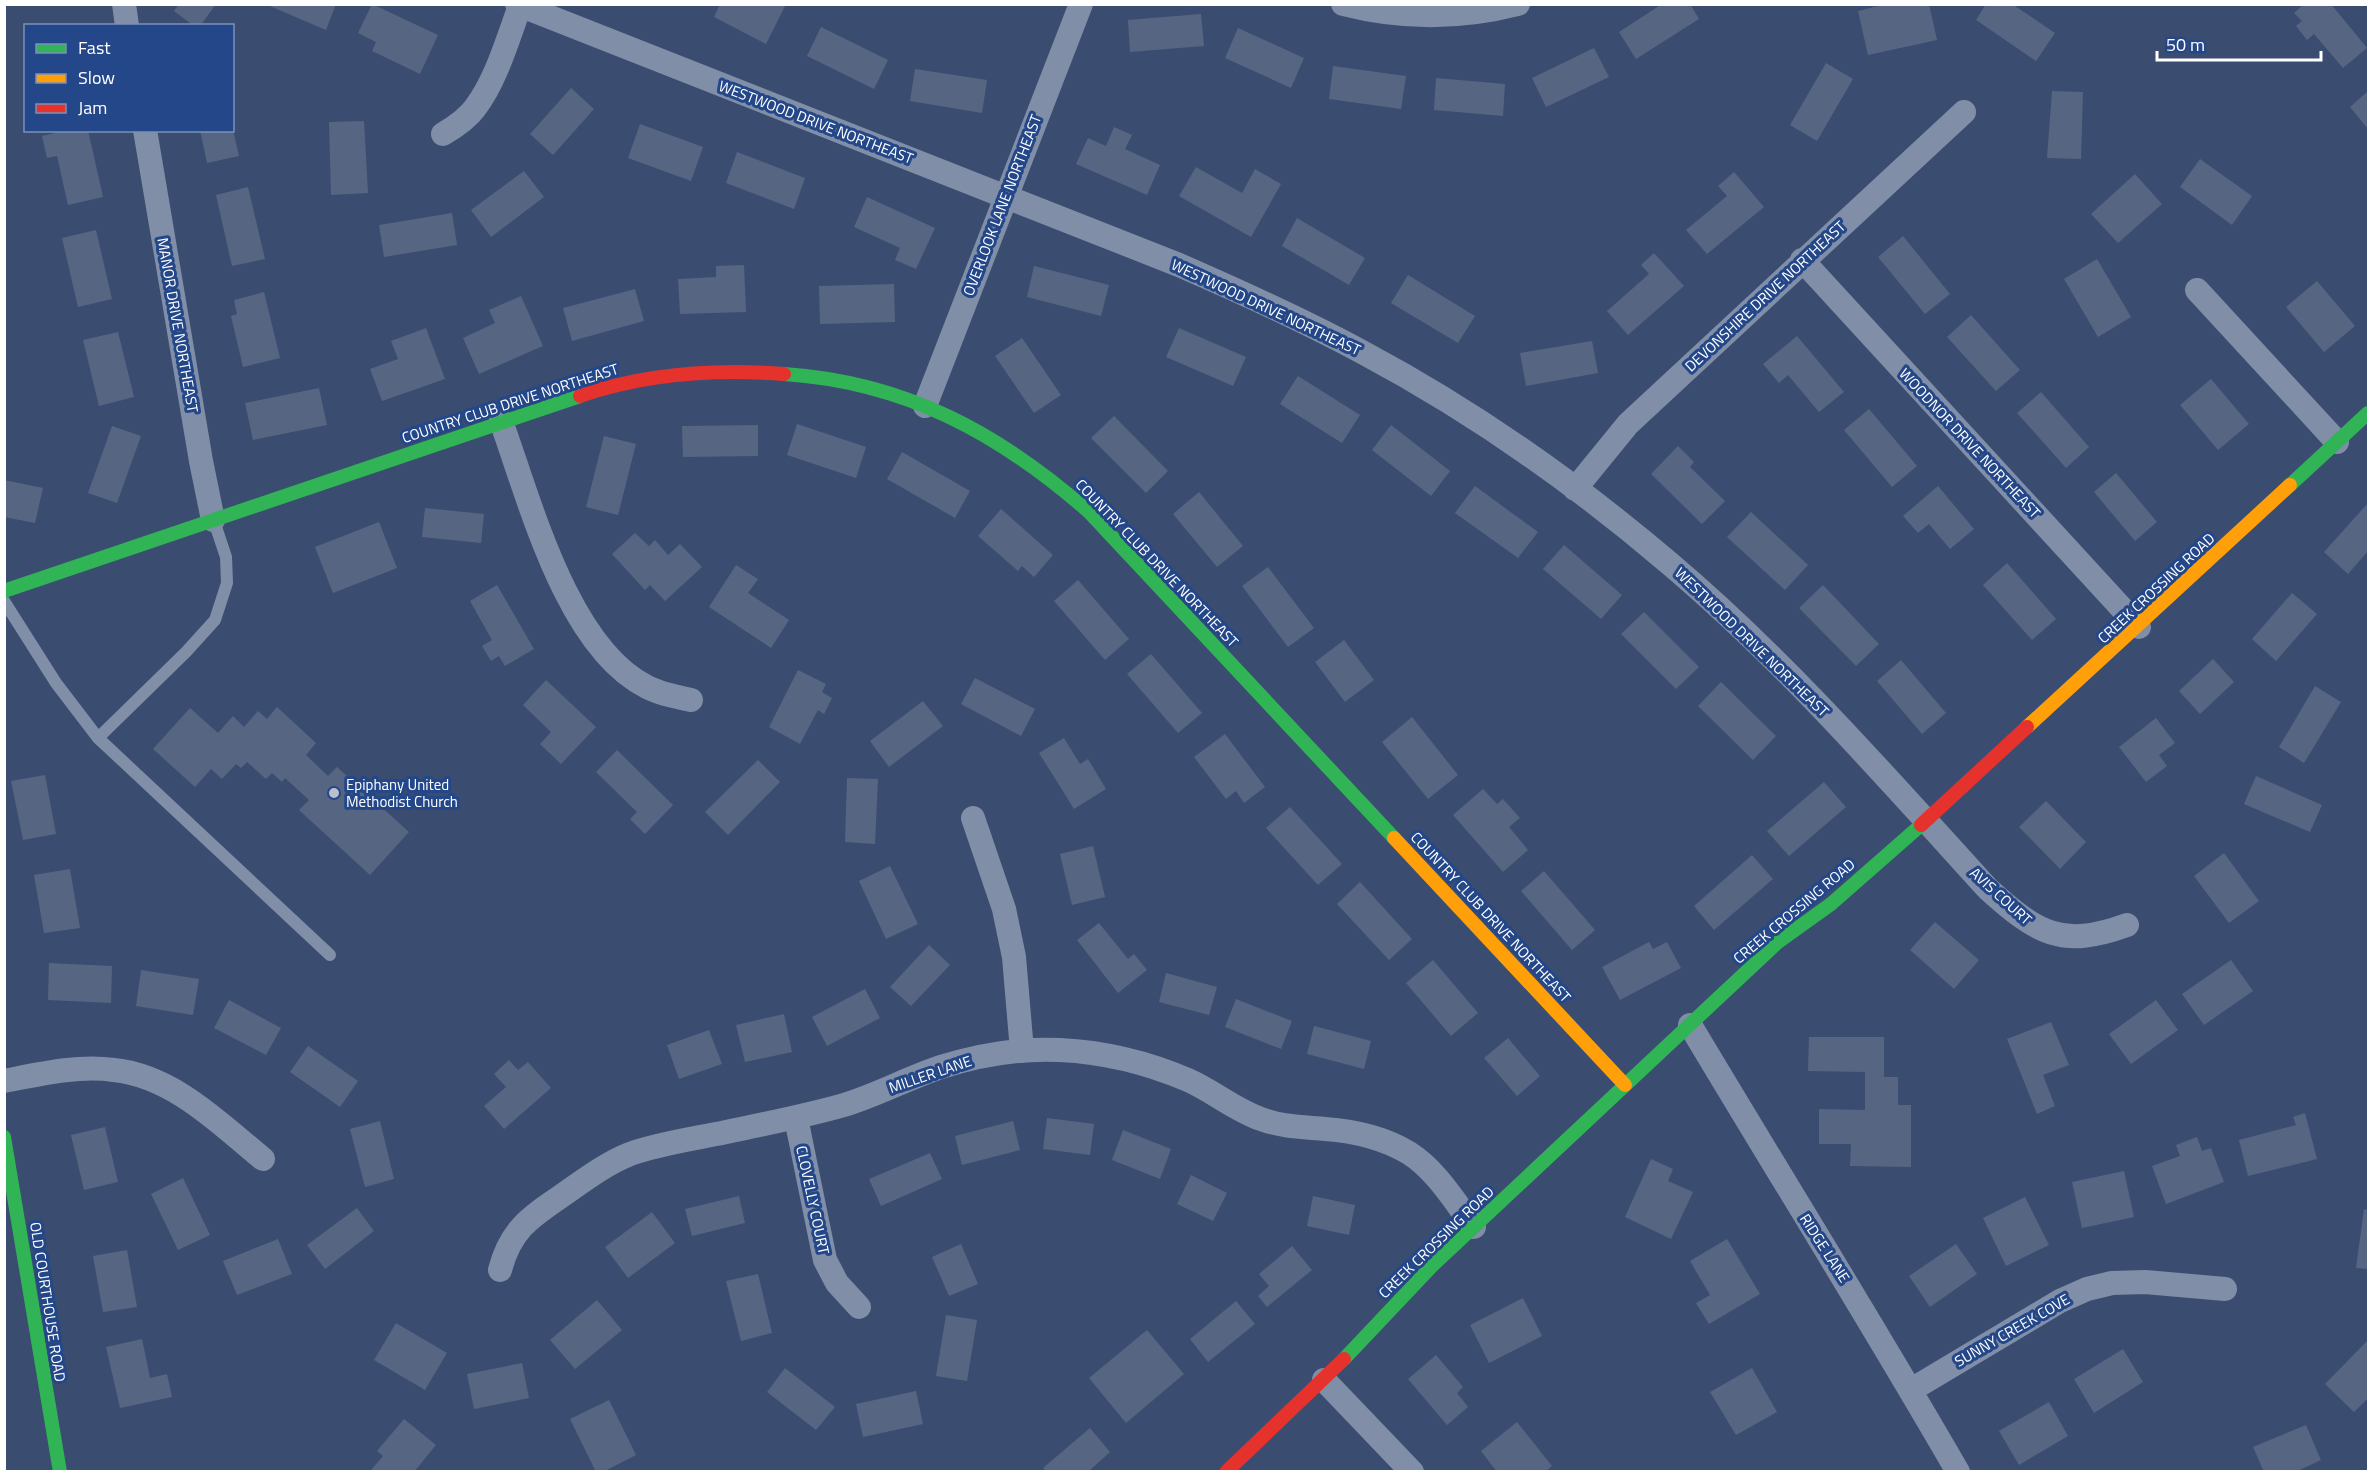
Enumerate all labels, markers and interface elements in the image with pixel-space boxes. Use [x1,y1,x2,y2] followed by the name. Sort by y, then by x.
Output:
[24,24,234,132] legend
[2157,24,2320,62] scale bar
[2166,31,2205,58] text: 50 m
[78,34,111,61] text: Fast
[78,64,115,91] text: Slow
[715,74,917,170] street label: WESTWOOD DRIVE NORTHEAST
[78,94,107,121] text: Jam
[957,111,1047,299] street label: OVERLOOK LANE NORTHEAST
[1679,215,1851,377] street label: DEVONSHIRE DRIVE NORTHEAST
[151,236,205,414] street label: MANOR DRIVE NORTHEAST
[1167,253,1365,361] street label: WESTWOOD DRIVE NORTHEAST
[399,357,621,449] street label: COUNTRY CLUB DRIVE NORTHEAST
[1894,363,2046,524] street label: WOODNOR DRIVE NORTHEAST
[1070,474,1244,653] street label: COUNTRY CLUB DRIVE NORTHEAST
[2092,527,2220,649] street label: CREEK CROSSING ROAD
[1670,562,1834,722] street label: WESTWOOD DRIVE NORTHEAST
[346,773,458,813] place label: Epiphany United Methodist Church
[327,786,341,800] marker: Epiphany United Methodist Church
[1405,826,1577,1008] street label: COUNTRY CLUB DRIVE NORTHEAST
[1728,853,1860,969] street label: CREEK CROSSING ROAD
[1965,862,2037,930] street label: AVIS COURT
[886,1049,974,1099] street label: MILLER LANE
[790,1143,836,1257] street label: CLOVELLY COURT
[1373,1180,1499,1304] street label: CREEK CROSSING ROAD
[1794,1209,1856,1287] street label: RIDGE LANE
[24,1220,72,1384] street label: OLD COURTHOUSE ROAD
[1950,1288,2074,1372] street label: SUNNY CREEK COVE

